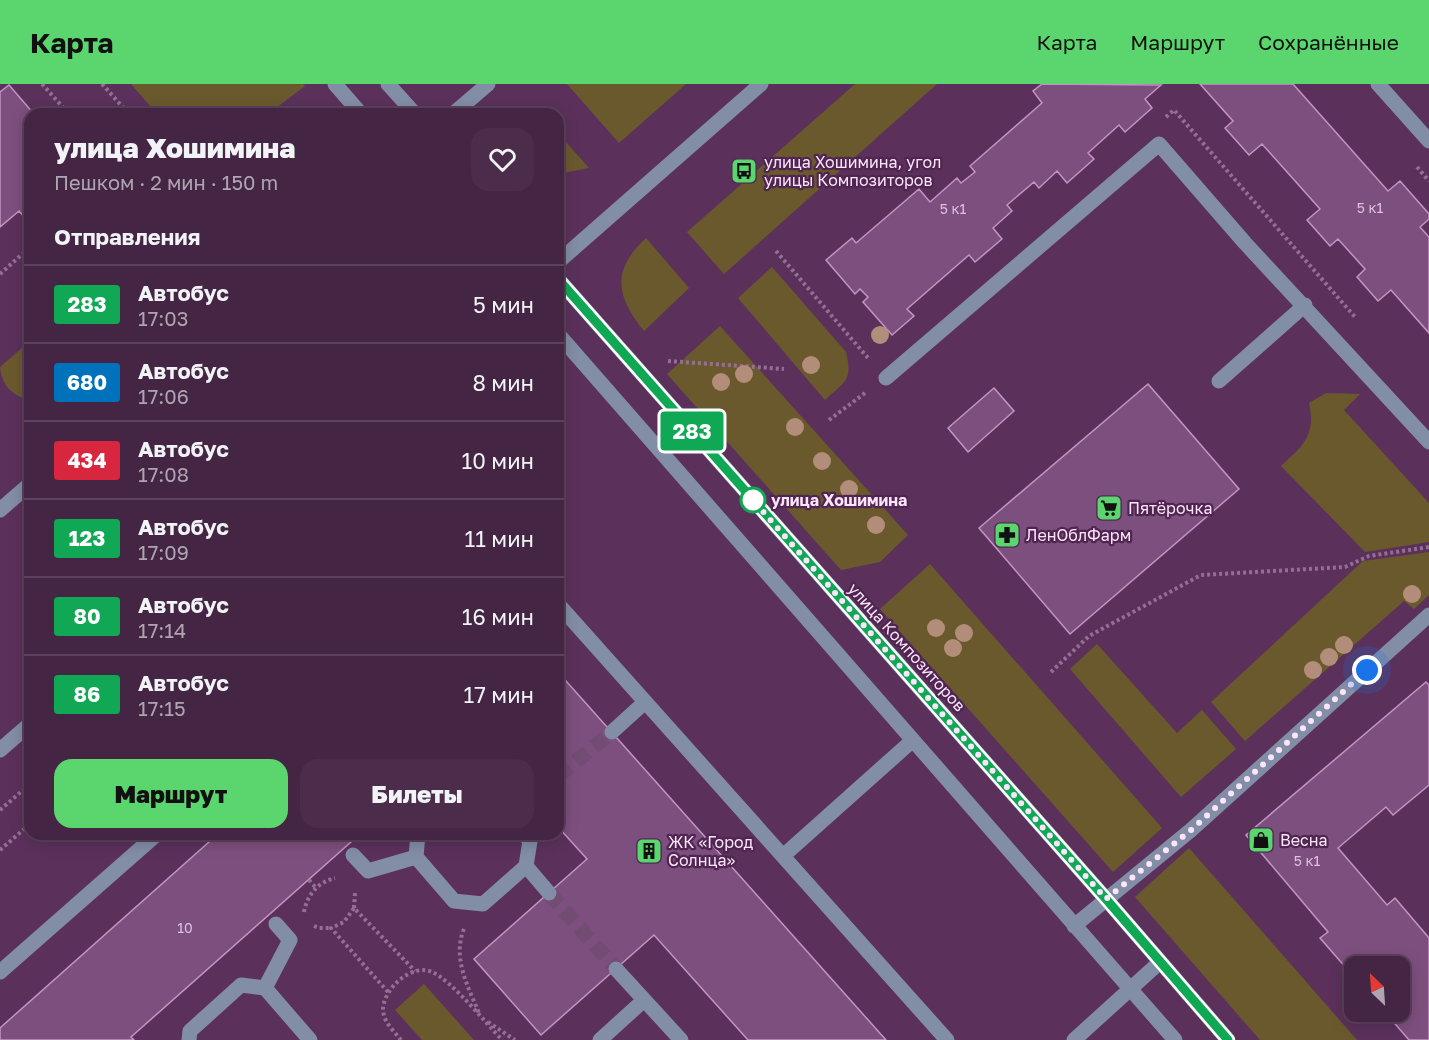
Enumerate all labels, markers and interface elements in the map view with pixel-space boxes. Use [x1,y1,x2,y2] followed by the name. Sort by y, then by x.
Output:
[30,26,114,59] text: Карта
[1036,29,1097,55] text: Карта
[1130,29,1225,55] text: Маршрут
[1258,29,1399,55] text: Сохранённые
[471,128,534,191] button: heart
[54,131,296,164] text: улица Хошимина
[764,152,941,190] place label: улица Хошимина, угол улицы Композиторов
[729,156,759,186] bus stop icon: улица Хошимина, угол улицы Композиторов
[54,170,278,194] text: Пешком · 2 мин · 150 m
[1357,199,1383,216] house number: 5 к1
[940,200,966,217] house number: 5 к1
[54,223,200,250] text: Отправления
[138,279,229,306] text: Автобус
[67,291,107,317] text: 283
[473,291,534,318] text: 5 мин
[138,306,188,330] text: 17:03
[138,357,229,384] text: Автобус
[67,369,107,395] text: 680
[472,369,534,396] text: 8 мин
[138,384,189,408] text: 17:06
[658,412,726,450] line badge: 283
[672,418,712,444] text: 283
[138,435,229,462] text: Автобус
[67,447,107,473] text: 434
[462,447,534,474] text: 10 мин
[138,462,189,486] text: 17:08
[740,487,766,513] marker: улица Хошимина
[771,490,907,510] place label: улица Хошимина
[1094,493,1124,523] supermarket icon: Пятёрочка
[1128,498,1212,518] place label: Пятёрочка
[138,513,229,540] text: Автобус
[992,520,1022,550] pharmacy icon: ЛенОблФарм
[69,525,105,551] text: 123
[464,525,534,552] text: 11 мин
[1026,525,1131,545] place label: ЛенОблФарм
[138,540,189,564] text: 17:09
[844,579,970,715] street label: улица Композиторов
[138,591,229,618] text: Автобус
[73,603,101,629] text: 80
[462,603,534,630] text: 16 мин
[138,618,186,642] text: 17:14
[1352,655,1382,685] your location
[138,669,229,696] text: Автобус
[74,681,100,707] text: 86
[463,681,534,708] text: 17 мин
[138,696,186,720] text: 17:15
[54,759,288,828] button: Маршрут
[300,759,534,828] button: Билеты
[1246,825,1276,855] shop icon: Весна
[1280,830,1328,850] place label: Весна
[668,832,753,870] place label: ЖК «Город Солнца»
[634,836,664,866] building icon: ЖК «Город Солнца»
[1294,852,1320,869] house number: 5 к1
[177,919,193,936] house number: 10
[1344,956,1410,1022] north arrow
[1344,956,1410,1022] map controls

